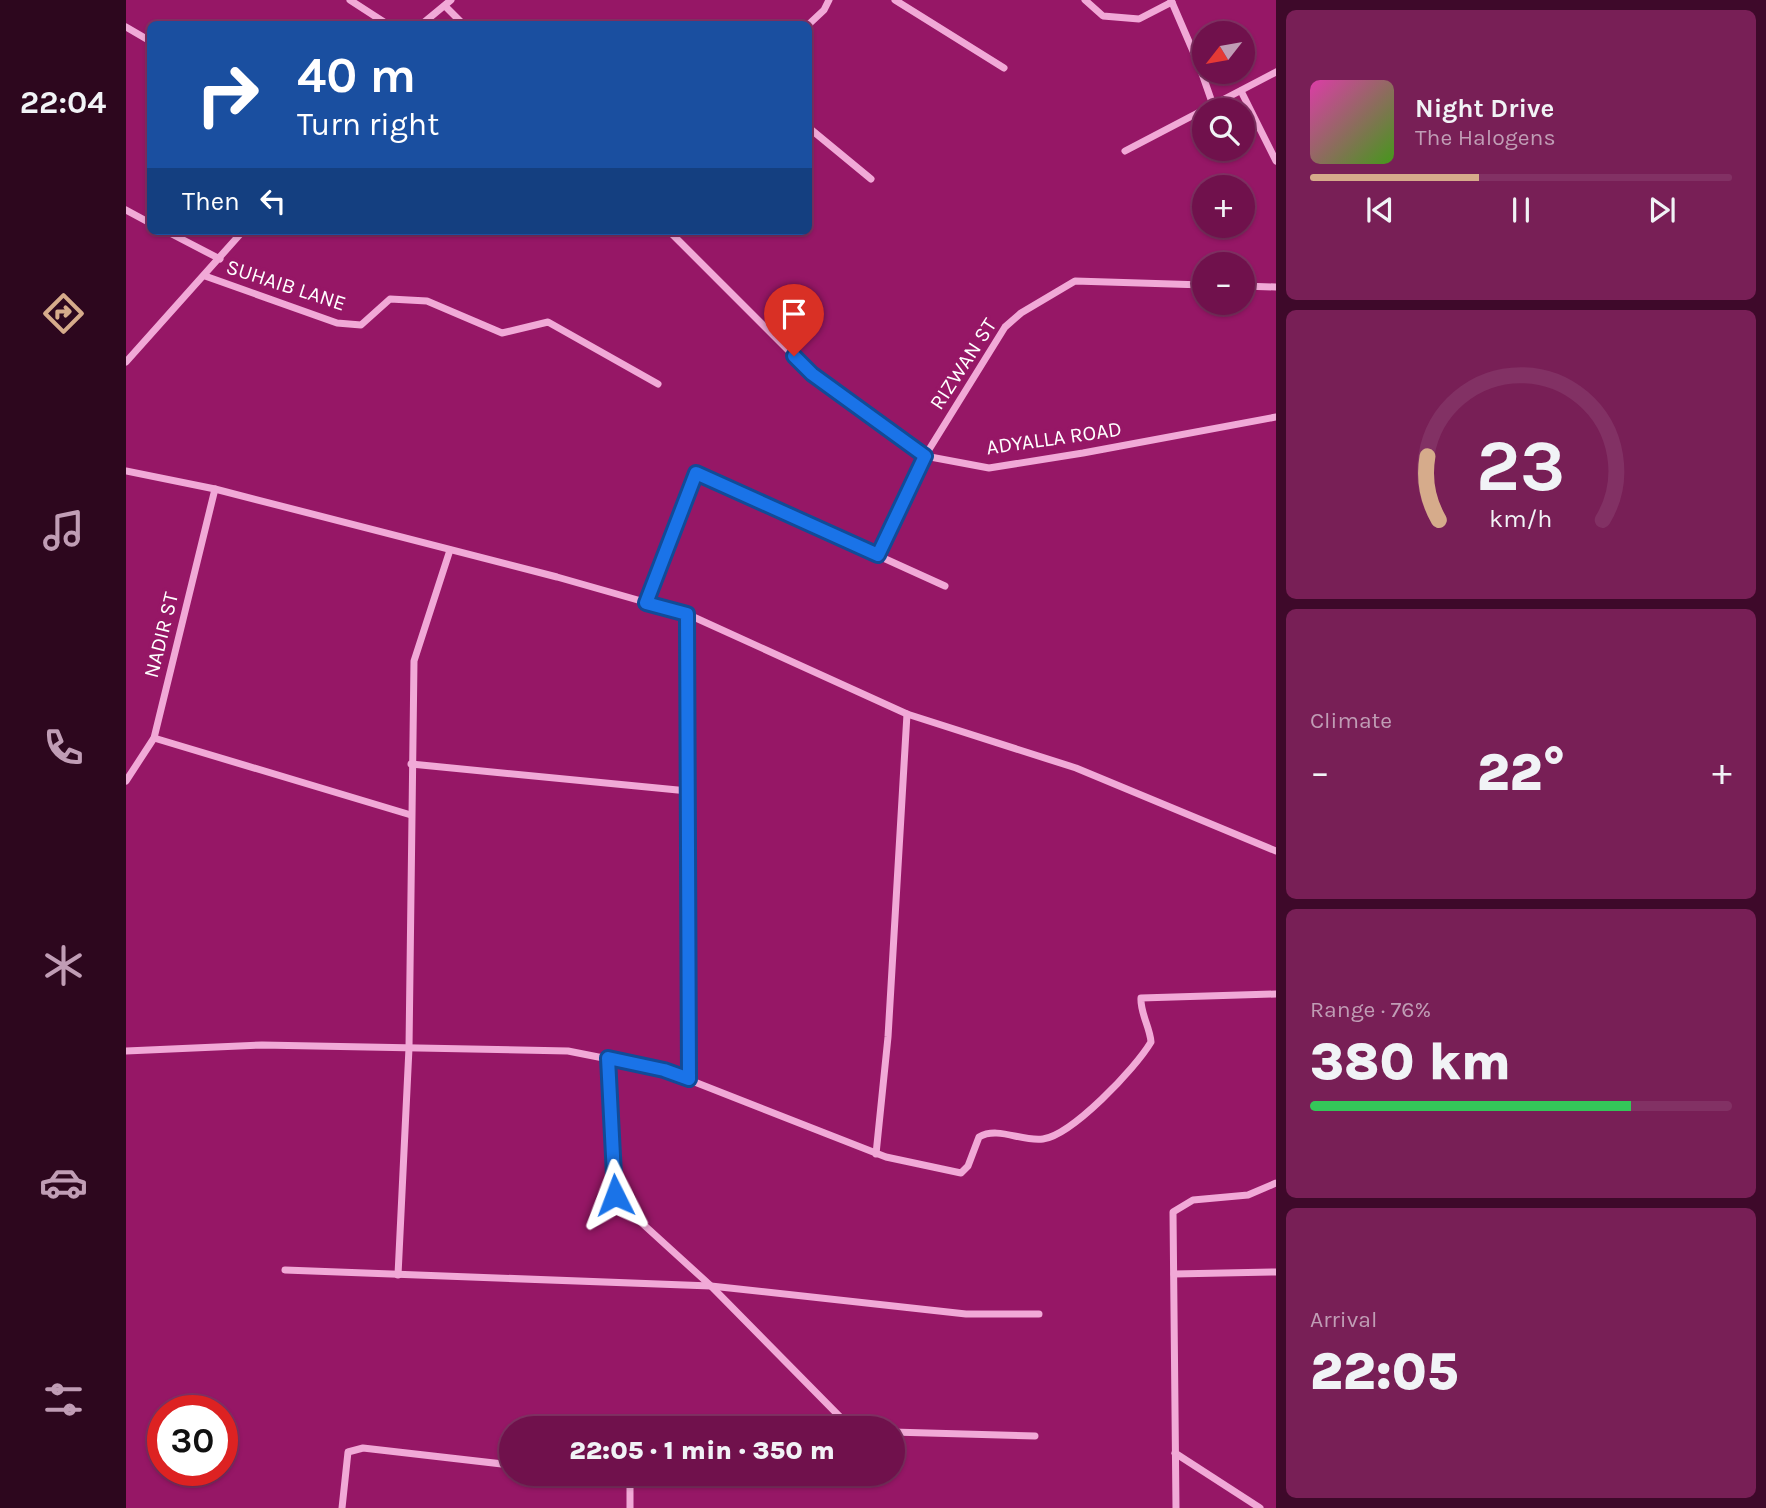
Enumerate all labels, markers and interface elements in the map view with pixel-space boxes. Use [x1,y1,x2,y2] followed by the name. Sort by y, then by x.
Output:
[1192,21,1255,84] north arrow
[1192,21,1255,315] map controls
[297,47,416,104] text: 40 m
[182,49,273,140] icon: right
[20,84,106,121] text: 22:04
[1415,93,1554,124] text: Night Drive
[1192,98,1255,161] button: search
[297,106,439,143] text: Turn right
[1415,124,1555,151] text: The Halogens
[1192,175,1255,238] button: +
[254,182,292,220] icon: left
[182,186,240,217] text: Then
[1361,191,1399,229] icon: previous
[1502,191,1540,229] icon: pause
[1643,191,1681,229] icon: next
[1192,252,1255,315] button: −
[223,254,349,316] street label: SUHAIB LANE
[764,284,824,356] pin
[39,289,88,338] icon: directions
[775,295,813,333] icon: arrive
[925,313,1002,414] street label: RIZWAN ST
[985,417,1123,459] street label: ADYALLA ROAD
[1476,424,1566,509] text: 23
[1489,504,1553,533] text: km/h
[39,506,88,555] icon: music
[139,589,183,680] street label: NADIR ST
[1310,707,1392,734] text: Climate
[39,723,88,772] icon: phone
[1477,742,1565,803] text: 22°
[1310,750,1330,795] text: −
[1712,750,1732,795] text: +
[39,941,88,990] icon: climate
[1310,996,1431,1023] text: Range · 76%
[1310,1031,1511,1092] text: 380 km
[39,1158,88,1207] icon: car
[578,1158,652,1232] position arrow
[1310,1306,1377,1333] text: Arrival
[1310,1341,1458,1402] text: 22:05
[39,1375,88,1424] icon: filters
[147,1395,238,1486] speed limit sign: 30
[569,1435,835,1466] text: 22:05 · 1 min · 350 m

